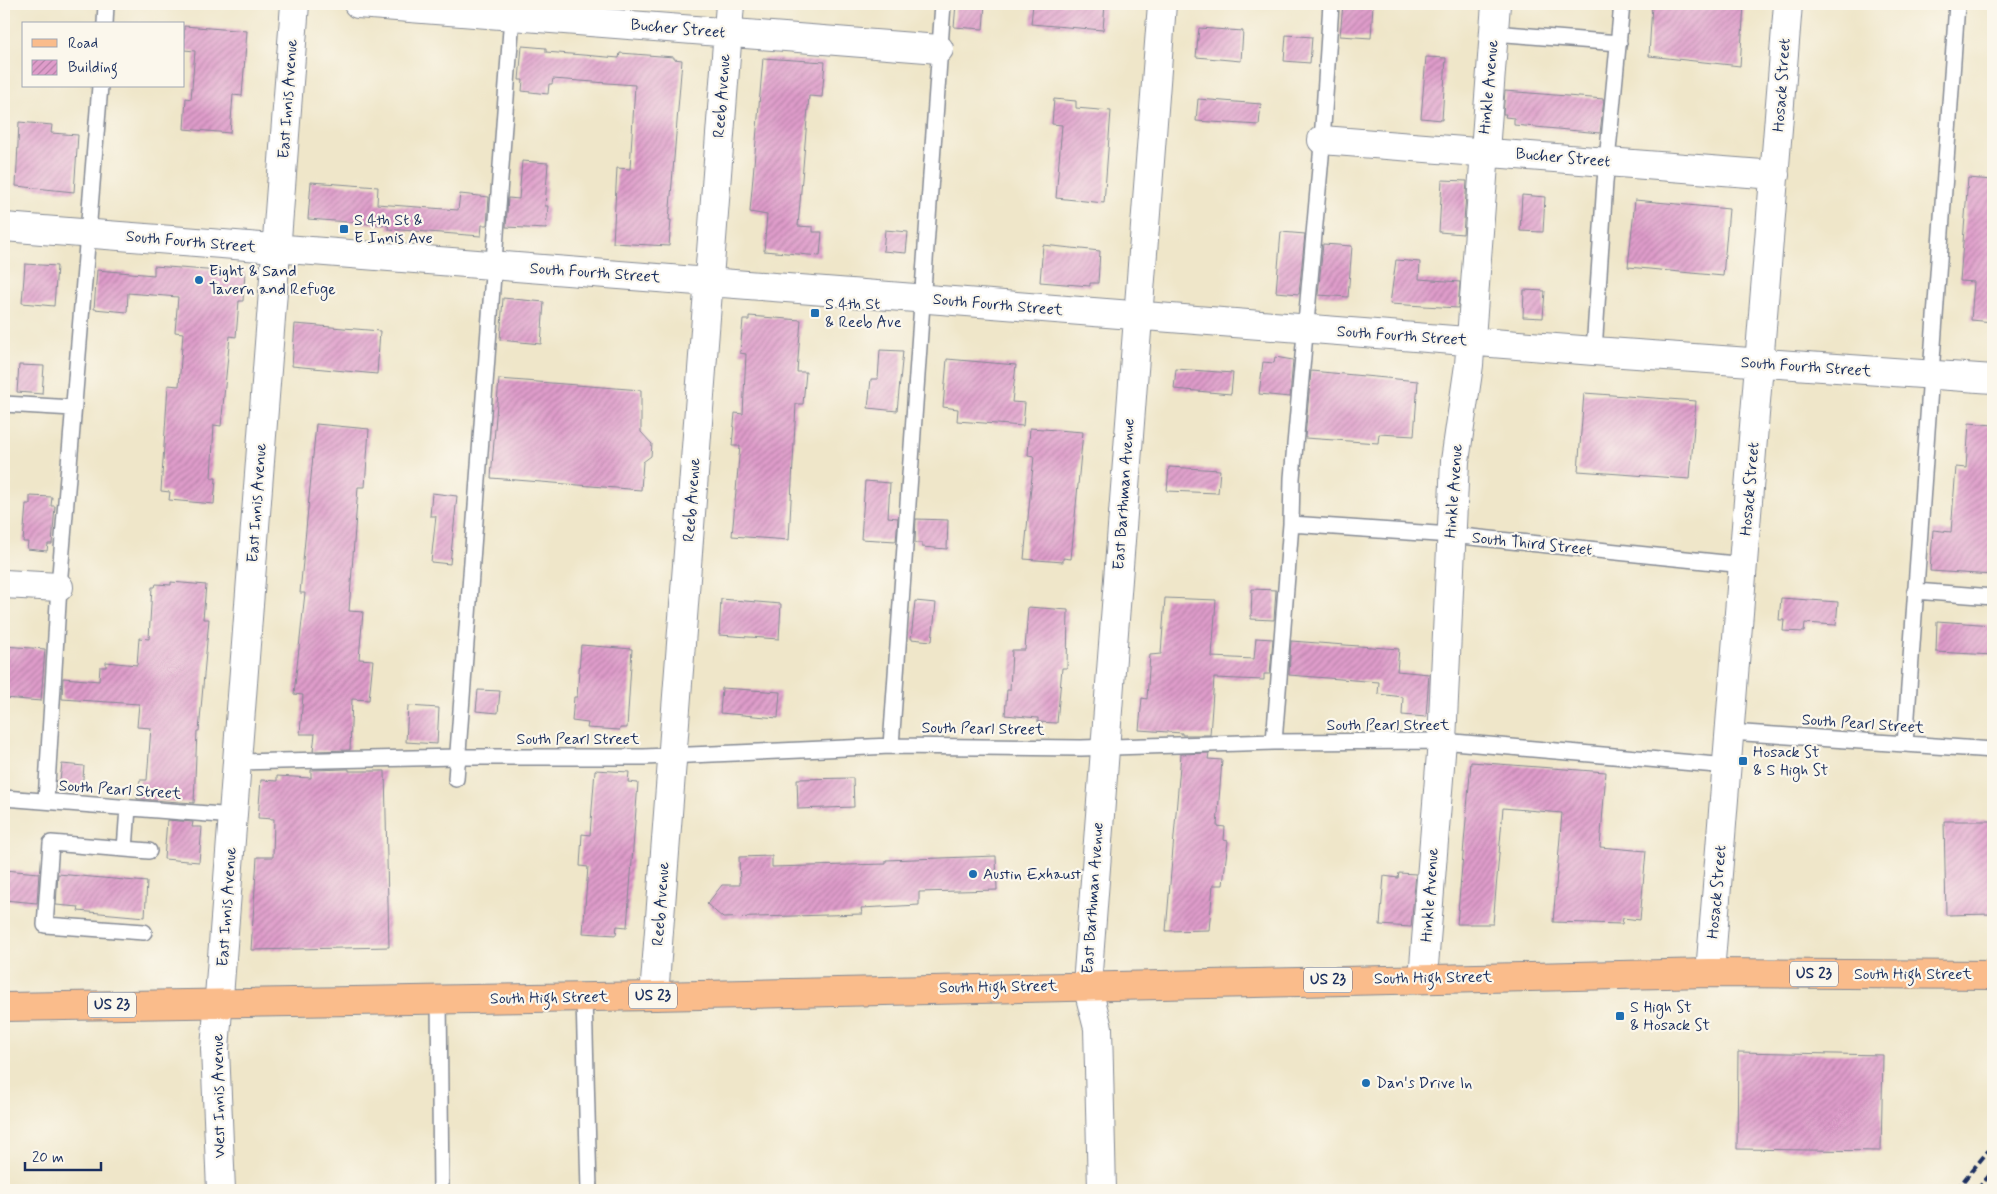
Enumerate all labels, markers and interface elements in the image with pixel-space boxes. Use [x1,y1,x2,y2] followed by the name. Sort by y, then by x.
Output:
[630,14,726,44] street label: Bucher Street
[22,22,185,88] legend
[68,34,98,54] text: Road
[1768,37,1796,133] street label: Hosack Street
[273,38,303,160] street label: East Innis Avenue
[1474,39,1504,135] street label: Hinkle Avenue
[709,53,735,139] street label: Reeb Avenue
[68,58,118,79] text: Building
[1515,143,1611,173] street label: Bucher Street
[354,210,433,249] place label: S 4th St & E Innis Ave
[338,223,350,235] marker: S 4th St & E Innis Ave
[125,226,258,258] street label: South Fourth Street
[529,258,662,288] street label: South Fourth Street
[209,261,336,301] place label: Eight & Sand Tavern and Refuge
[193,274,205,286] marker: Eight & Sand Tavern and Refuge
[932,289,1065,321] street label: South Fourth Street
[825,294,902,333] place label: S 4th St & Reeb Ave
[809,307,821,319] marker: S 4th St & Reeb Ave
[1336,321,1469,351] street label: South Fourth Street
[1740,352,1873,382] street label: South Fourth Street
[1108,417,1140,571] street label: East Barthman Avenue
[1735,441,1765,537] street label: Hosack Street
[242,442,272,564] street label: East Innis Avenue
[1440,443,1468,539] street label: Hinkle Avenue
[679,457,705,543] street label: Reeb Avenue
[1471,527,1593,561] street label: South Third Street
[1801,709,1926,739] street label: South Pearl Street
[1327,715,1450,736] street label: South Pearl Street
[921,717,1045,741] street label: South Pearl Street
[517,729,640,750] street label: South Pearl Street
[1753,742,1829,782] place label: Hosack St & S High St
[1737,755,1749,767] marker: Hosack St & S High St
[58,775,183,805] street label: South Pearl Street
[1077,821,1109,975] street label: East Barthman Avenue
[1702,844,1732,940] street label: Hosack Street
[212,846,242,968] street label: East Innis Avenue
[1416,847,1444,943] street label: Hinkle Avenue
[648,861,674,947] street label: Reeb Avenue
[983,864,1081,885] place label: Austin Exhaust
[967,868,979,880] marker: Austin Exhaust
[1790,962,1838,986] road number: US 23
[1854,964,1973,986] street label: South High Street
[1374,966,1493,991] street label: South High Street
[1304,968,1352,992] road number: US 23
[939,975,1058,1000] street label: South High Street
[629,984,677,1008] road number: US 23
[490,986,609,1011] street label: South High Street
[88,992,136,1018] road number: US 23
[1630,997,1711,1036] place label: S High St & Hosack St
[1614,1010,1626,1022] marker: S High St & Hosack St
[207,1033,231,1158] street label: West Innis Avenue
[1376,1073,1472,1094] place label: Dan's Drive In
[1360,1077,1372,1089] marker: Dan's Drive In
[25,1139,101,1171] scale bar
[32,1148,64,1168] text: 20 m

